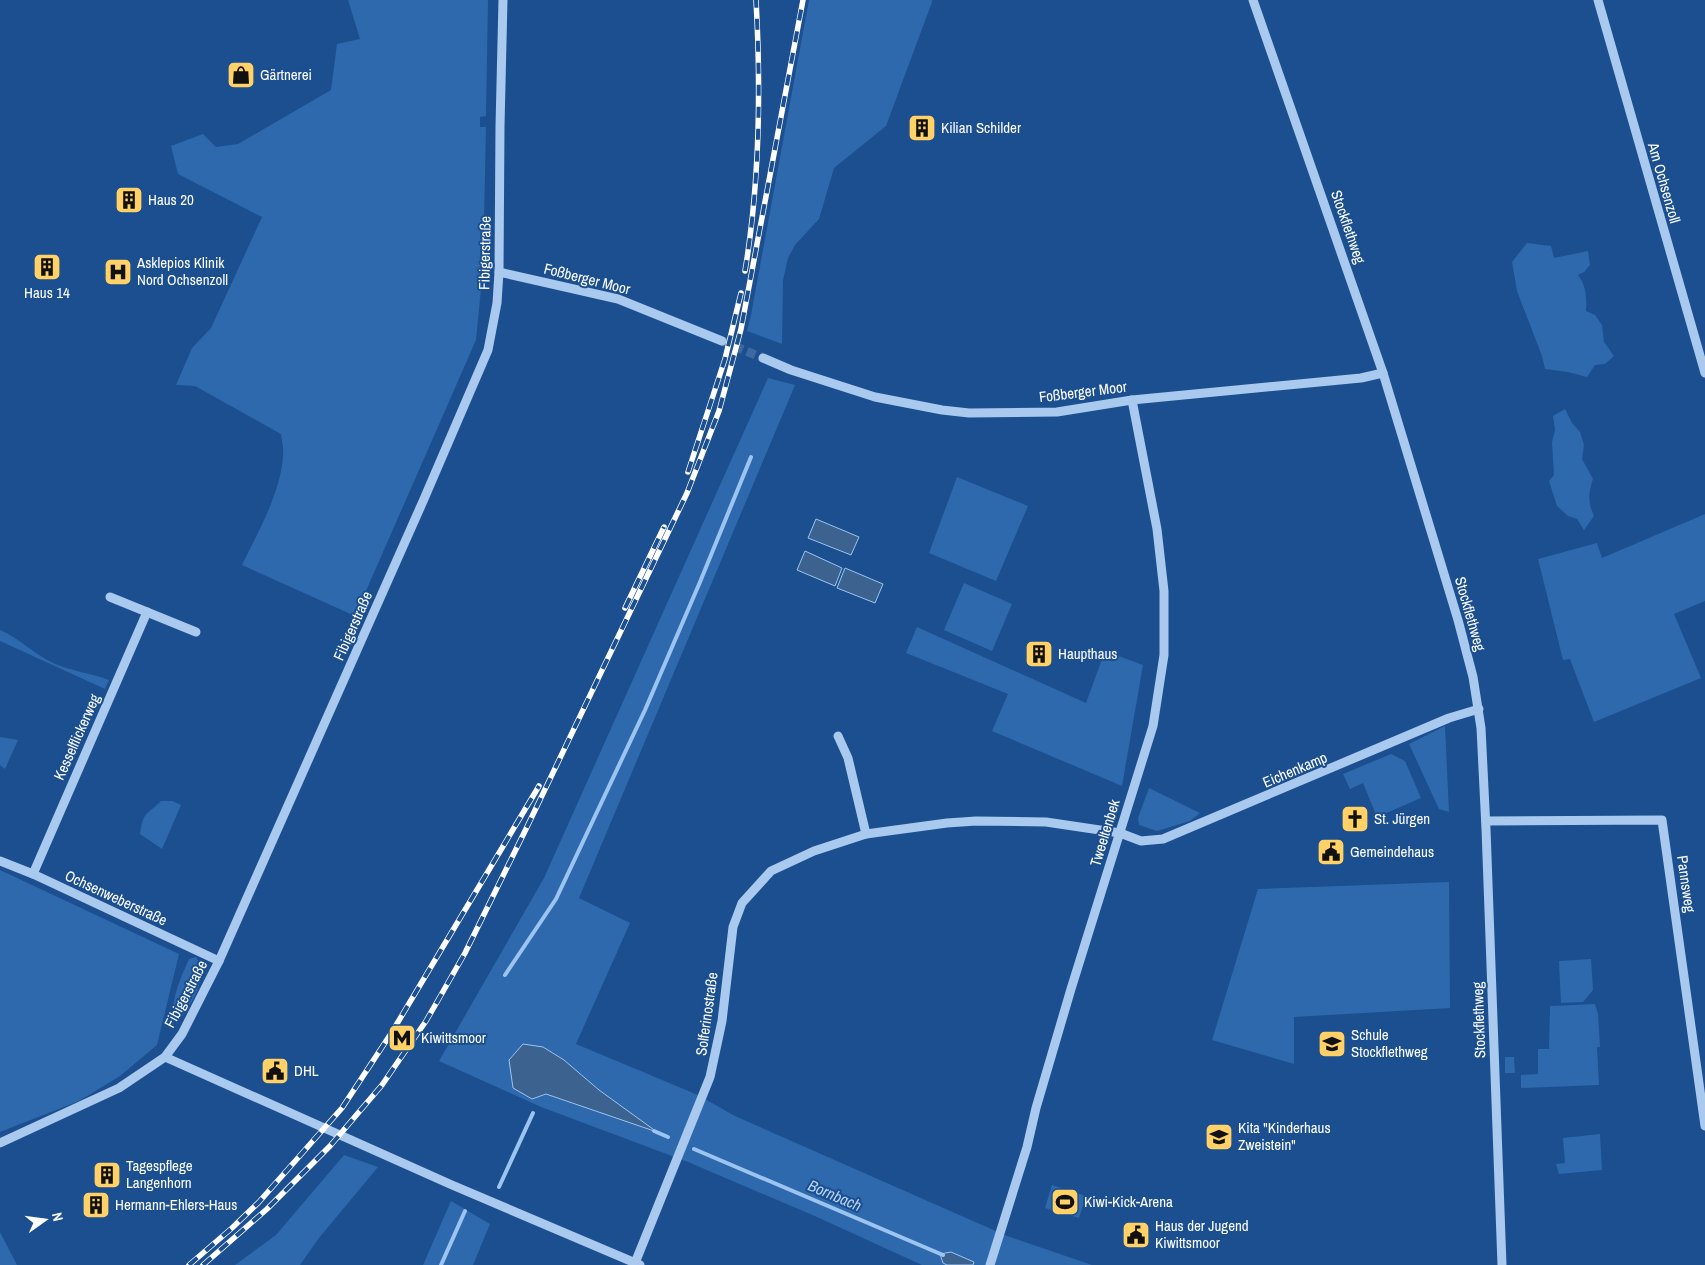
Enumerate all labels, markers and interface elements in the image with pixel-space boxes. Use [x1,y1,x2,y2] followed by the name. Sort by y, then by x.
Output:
[226,60,256,90] shop icon: Gärtnerei
[260,64,312,85] place label: Gärtnerei
[907,113,937,143] building icon: Kilian Schilder
[941,117,1021,138] place label: Kilian Schilder
[1643,139,1686,226] street label: Am Ochsenzoll
[114,185,144,215] building icon: Haus 20
[1326,187,1371,267] street label: Stockflethweg
[148,189,194,210] place label: Haus 20
[473,216,496,290] street label: Fibigerstraße
[32,252,62,282] building icon: Haus 14
[136,252,228,290] place label: Asklepios Klinik Nord Ochsenzoll
[103,257,133,287] hospital icon: Asklepios Klinik Nord Ochsenzoll
[542,258,632,299] street label: Foßberger Moor
[24,282,70,303] place label: Haus 14
[1038,376,1128,407] street label: Foßberger Moor
[1450,574,1491,654] street label: Stockflethweg
[328,588,377,664] street label: Fibigerstraße
[1024,639,1054,669] building icon: Haupthaus
[1058,643,1118,664] place label: Haupthaus
[48,690,105,783] street label: Kesselflickerweg
[1259,746,1331,793] street label: Eichenkamp
[1084,796,1125,869] street label: Tweeltenbek
[1340,804,1370,834] church icon: St. Jürgen
[1374,808,1430,829] place label: St. Jürgen
[1316,837,1346,867] public building icon: Gemeindehaus
[1350,841,1434,862] place label: Gemeindehaus
[1672,854,1701,914] street label: Pannsweg
[62,865,171,931] street label: Ochsenweberstraße
[159,956,212,1031] street label: Fibigerstraße
[690,971,723,1057] street label: Solferinostraße
[1467,981,1490,1059] street label: Stockflethweg
[387,1023,417,1053] metro station icon: Kiwittsmoor
[1351,1024,1428,1062] place label: Schule Stockflethweg
[421,1027,486,1048] place label: Kiwittsmoor
[1317,1029,1347,1059] school or university icon: Schule Stockflethweg
[260,1056,290,1086] public building icon: DHL
[294,1060,319,1081] place label: DHL
[1238,1117,1331,1155] place label: Kita "Kinderhaus Zweistein"
[1204,1122,1234,1152] school or university icon: Kita "Kinderhaus Zweistein"
[126,1155,193,1193] place label: Tagespflege Langenhorn
[92,1160,122,1190] building icon: Tagespflege Langenhorn
[805,1174,865,1216] water label: Bornbach
[1050,1187,1080,1217] sports icon: Kiwi-Kick-Arena
[81,1190,111,1220] building icon: Hermann-Ehlers-Haus
[1084,1191,1173,1212] place label: Kiwi-Kick-Arena
[115,1194,237,1215] place label: Hermann-Ehlers-Haus
[20,1195,70,1245] north arrow
[48,1211,67,1223] text: N
[1155,1215,1249,1253] place label: Haus der Jugend Kiwittsmoor
[1121,1220,1151,1250] public building icon: Haus der Jugend Kiwittsmoor

